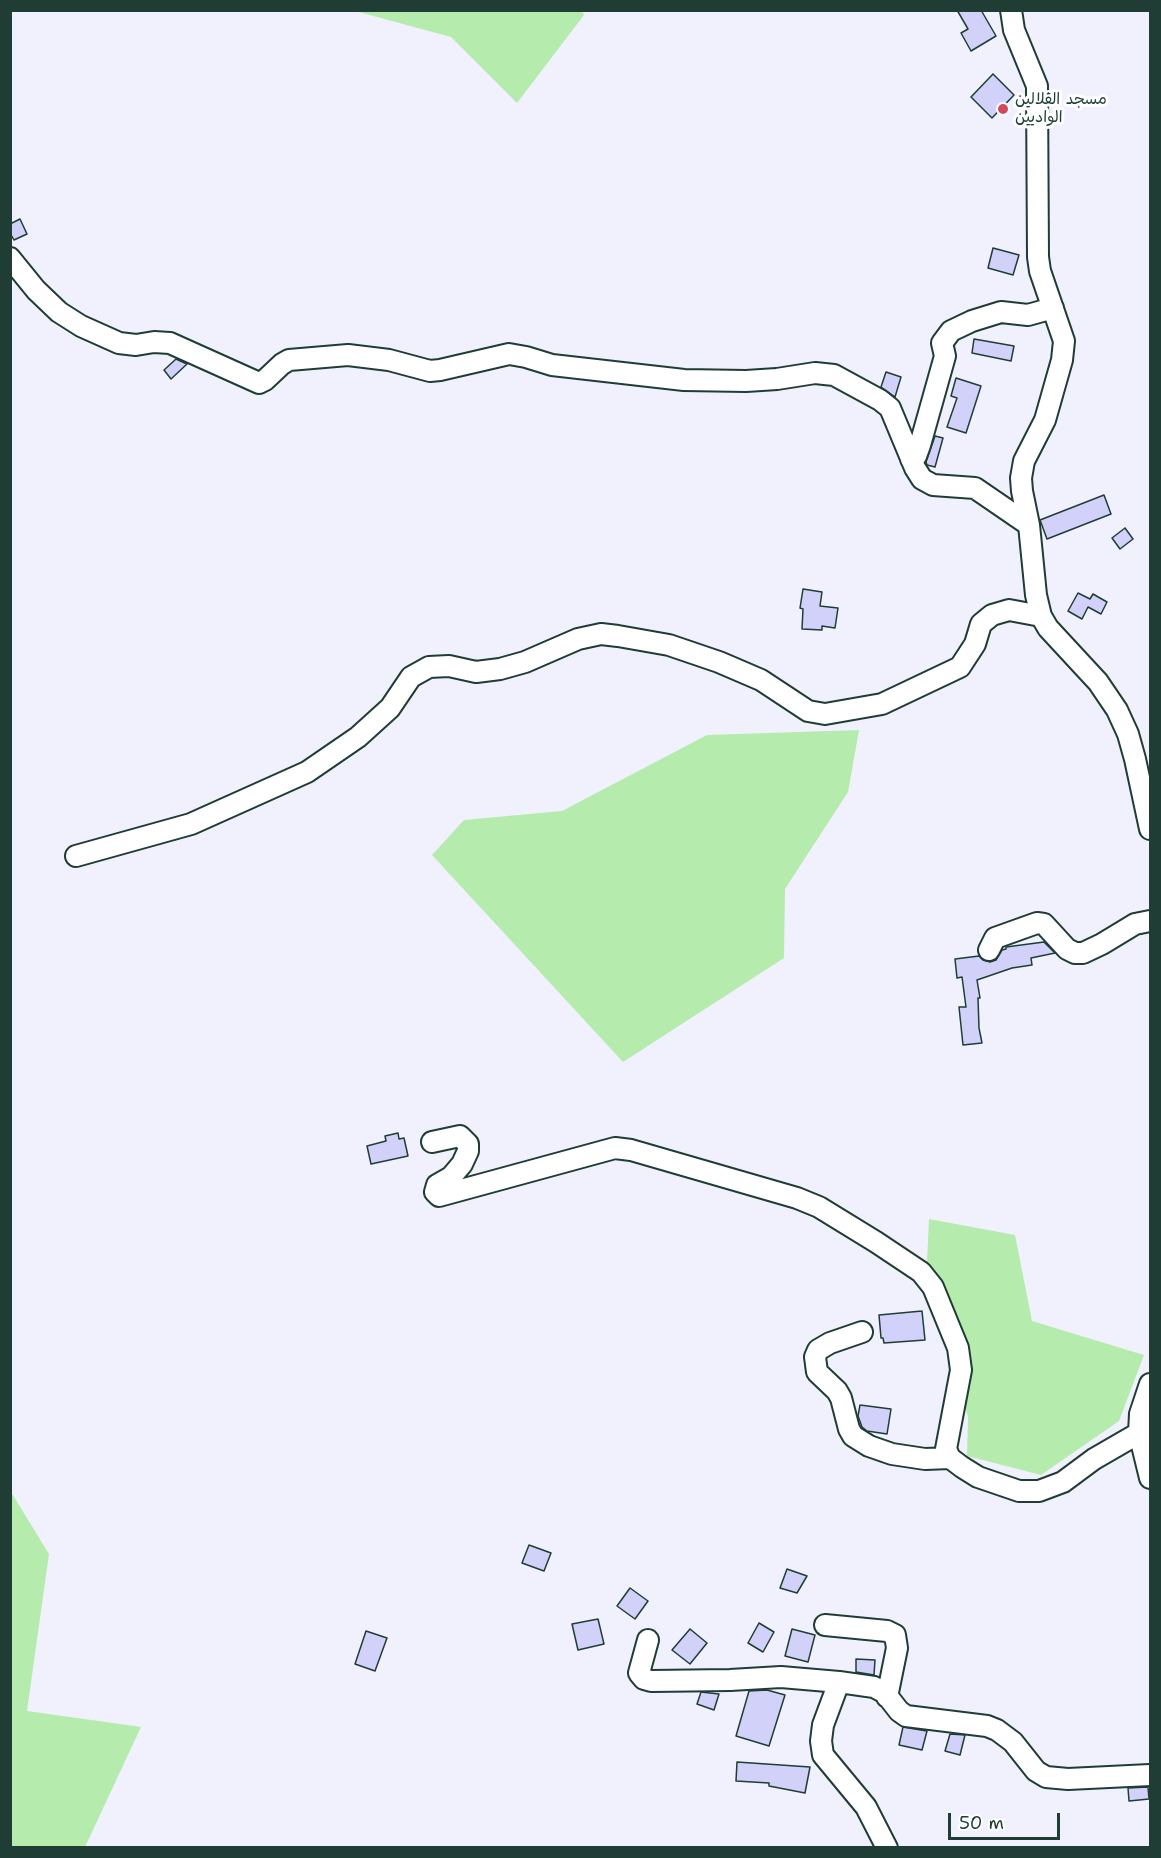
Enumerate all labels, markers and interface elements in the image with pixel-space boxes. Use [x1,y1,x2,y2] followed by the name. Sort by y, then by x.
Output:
[1015,90,1107,128] place label: مسجد القلالين الواديين
[996,102,1010,116] marker: مسجد القلالين الواديين
[951,1801,1064,1839] scale bar
[959,1811,1004,1835] text: 50 m

